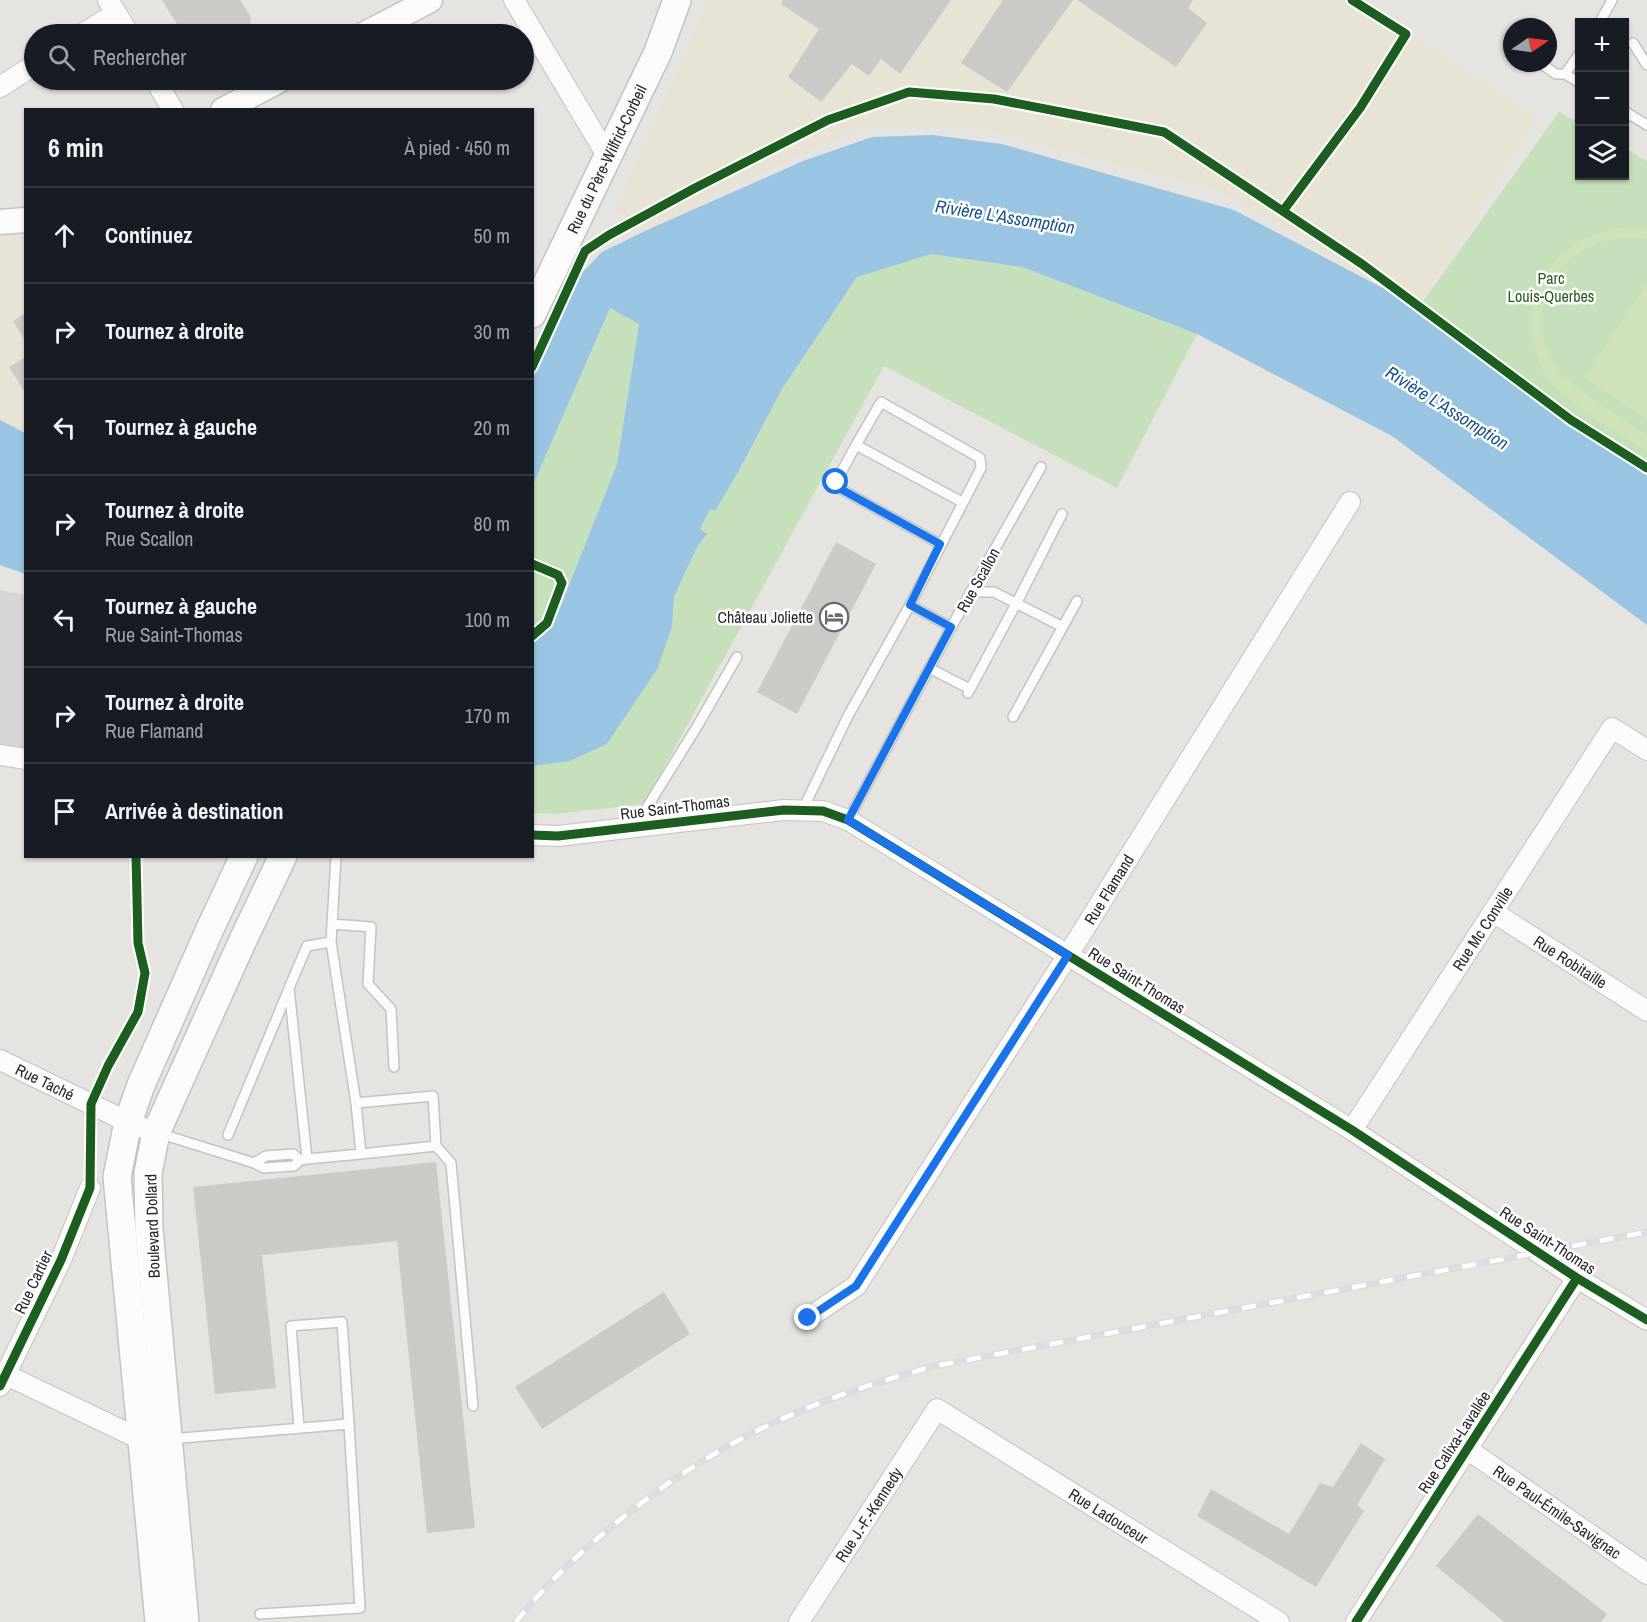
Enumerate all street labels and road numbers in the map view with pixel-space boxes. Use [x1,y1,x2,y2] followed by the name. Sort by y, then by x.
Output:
[561,81,652,237] street label: Rue du Père-Wilfrid-Corbeil
[951,544,1005,616] street label: Rue Scallon
[619,789,731,825] street label: Rue Saint-Thomas
[1079,850,1139,929] street label: Rue Flamand
[1447,882,1518,975] street label: Rue Mc Conville
[1529,930,1611,994] street label: Rue Robitaille
[1084,941,1190,1019] street label: Rue Saint-Thomas
[12,1058,78,1105] street label: Rue Taché
[139,1174,165,1278] street label: Boulevard Dollard
[1496,1201,1600,1279] street label: Rue Saint-Thomas
[9,1246,58,1317] street label: Rue Cartier
[1413,1386,1495,1498] street label: Rue Calixa-Lavallée
[1489,1460,1626,1564] street label: Rue Paul-Émile-Savignac
[830,1463,908,1566] street label: Rue J.-F.-Kennedy
[1065,1483,1153,1549] street label: Rue Ladouceur

